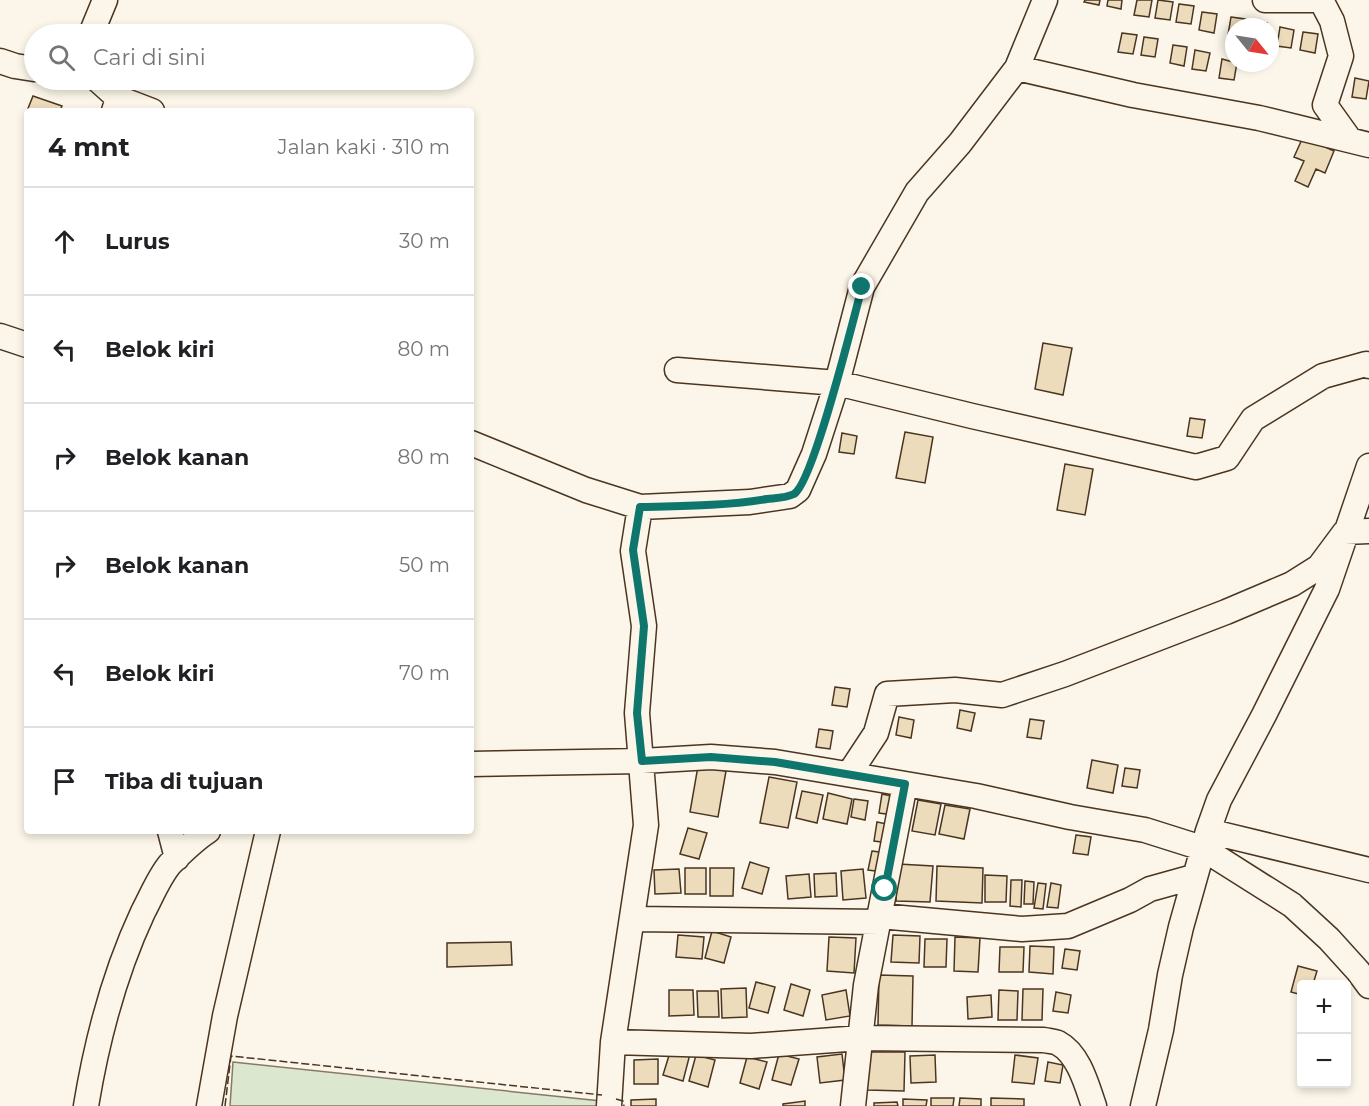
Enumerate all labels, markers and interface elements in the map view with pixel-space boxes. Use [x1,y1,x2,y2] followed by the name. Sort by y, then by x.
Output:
[1225,18,1279,72] north arrow
[24,24,474,90] search box
[45,41,78,74] icon: search
[93,44,206,71] text: Cari di sini
[48,131,130,163] text: 4 mnt
[278,135,450,159] text: Jalan kaki · 310 m
[48,225,81,258] icon: ahead
[105,228,170,255] text: Lurus
[399,229,450,253] text: 30 m
[848,273,874,299] route end
[48,333,81,366] icon: left
[105,336,214,363] text: Belok kiri
[398,337,450,361] text: 80 m
[48,441,81,474] icon: right
[105,444,249,471] text: Belok kanan
[398,445,450,469] text: 80 m
[48,549,81,582] icon: right
[105,552,249,579] text: Belok kanan
[399,553,450,577] text: 50 m
[48,657,81,690] icon: left
[105,660,214,687] text: Belok kiri
[399,661,450,685] text: 70 m
[48,765,81,798] icon: arrive
[105,768,263,795] text: Tiba di tujuan
[871,875,897,901] route start
[1297,980,1351,1088] map controls
[1297,980,1351,1034] button: +
[1297,1034,1351,1088] button: −

